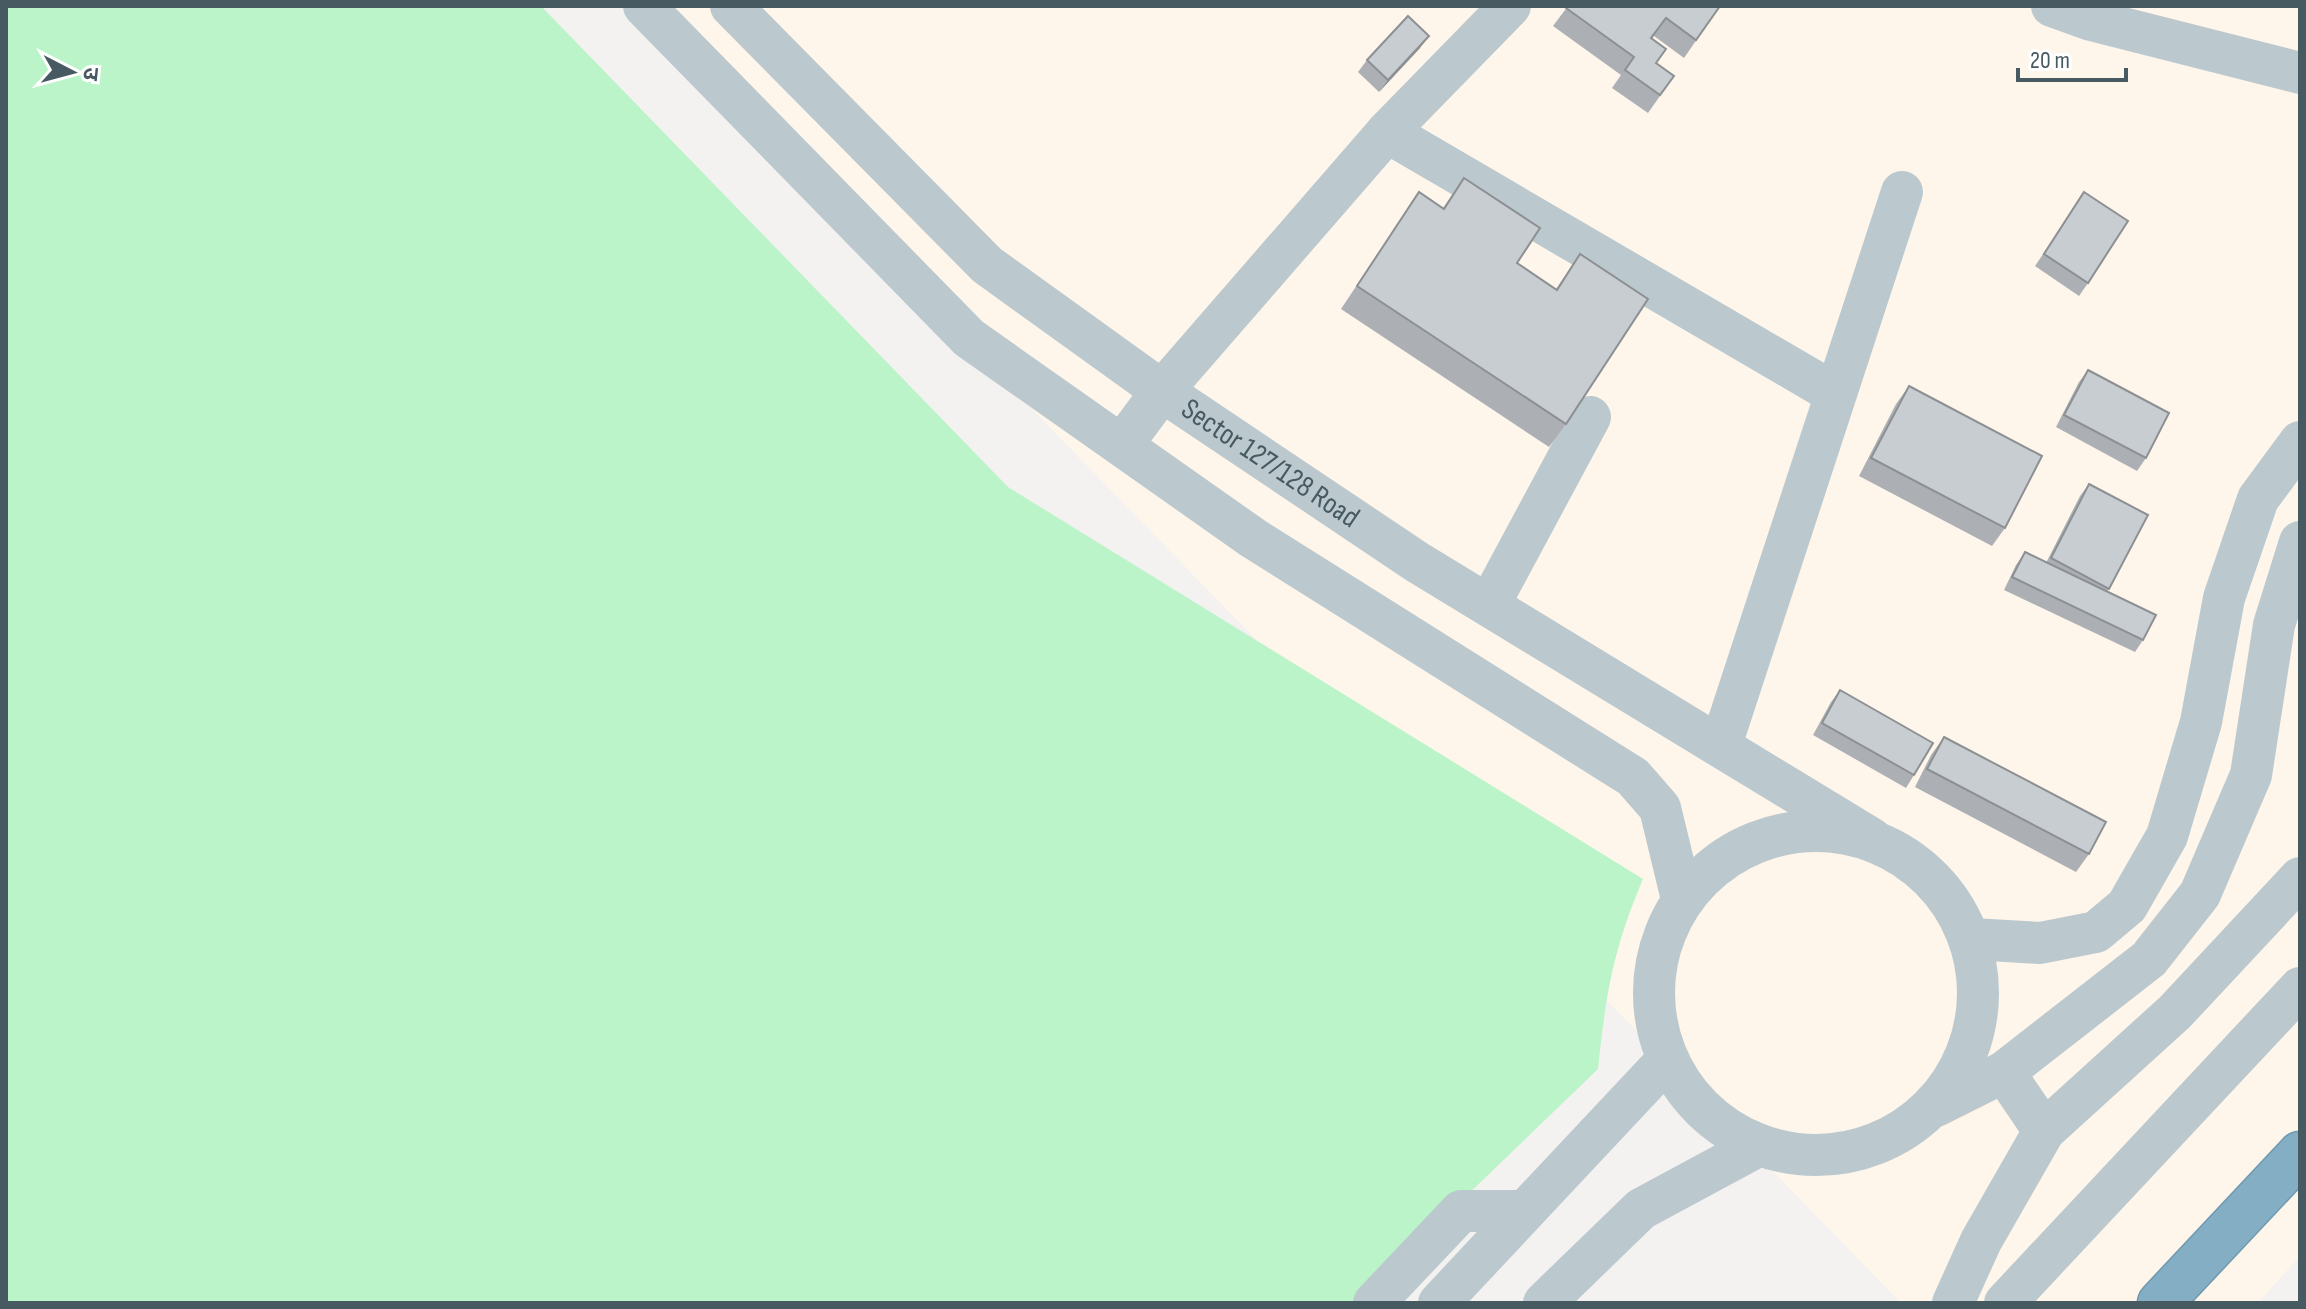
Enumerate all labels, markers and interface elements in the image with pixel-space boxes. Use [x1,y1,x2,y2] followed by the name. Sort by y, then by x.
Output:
[32,32,112,112] north arrow
[2018,32,2126,82] scale bar
[2030,46,2070,75] text: 20 m
[76,66,104,83] text: उ
[1174,391,1366,536] street label: Sector 127/128 Road

